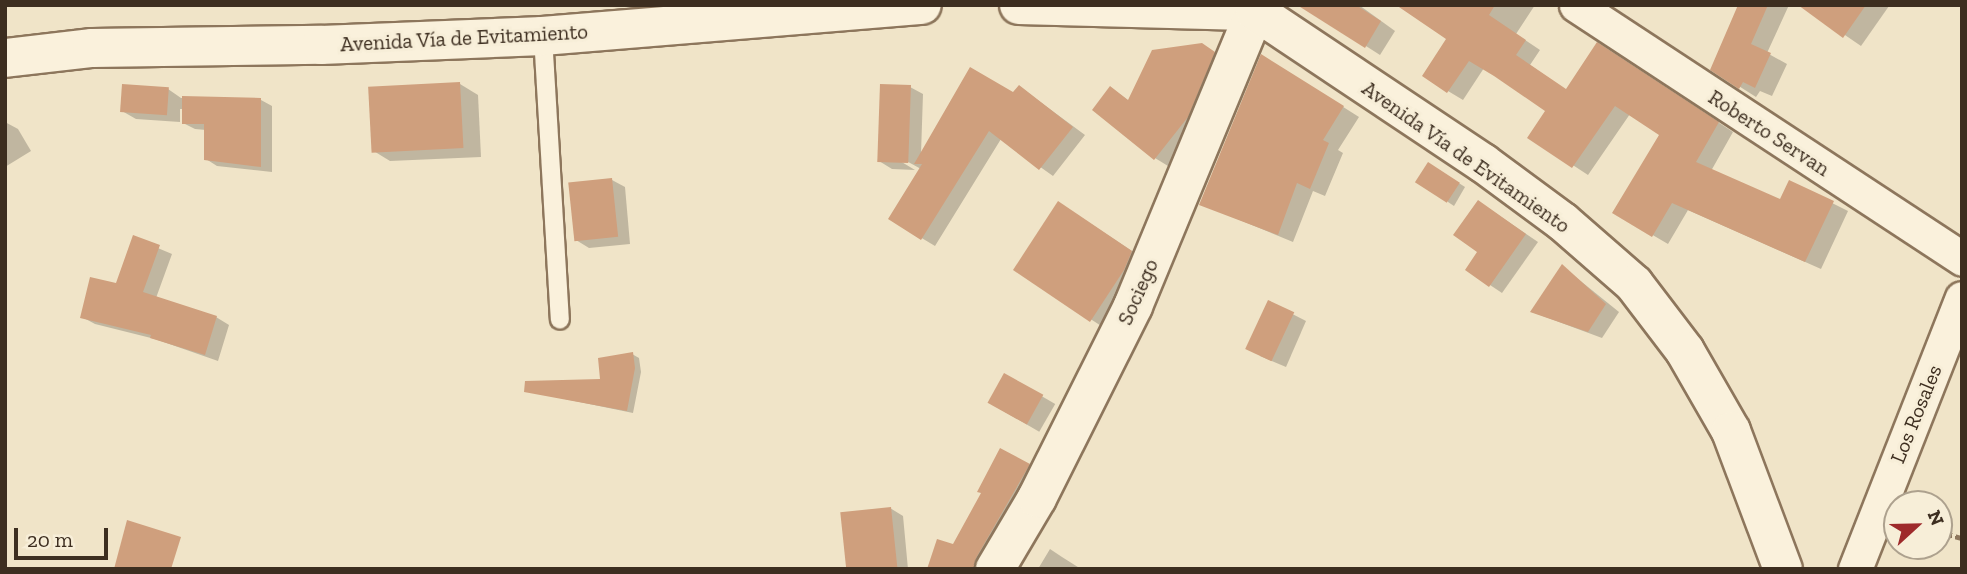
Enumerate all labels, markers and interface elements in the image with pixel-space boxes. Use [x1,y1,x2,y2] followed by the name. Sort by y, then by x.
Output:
[339,19,589,57] street label: Avenida Vía de Evitamiento
[1357,75,1575,239] street label: Avenida Vía de Evitamiento
[1704,84,1834,182] street label: Roberto Servan
[1112,255,1164,329] street label: Sociego
[1885,361,1947,467] street label: Los Rosales
[1883,490,1953,560] north arrow
[1923,507,1949,529] text: N
[18,514,112,558] scale bar
[27,527,73,552] text: 20 m

